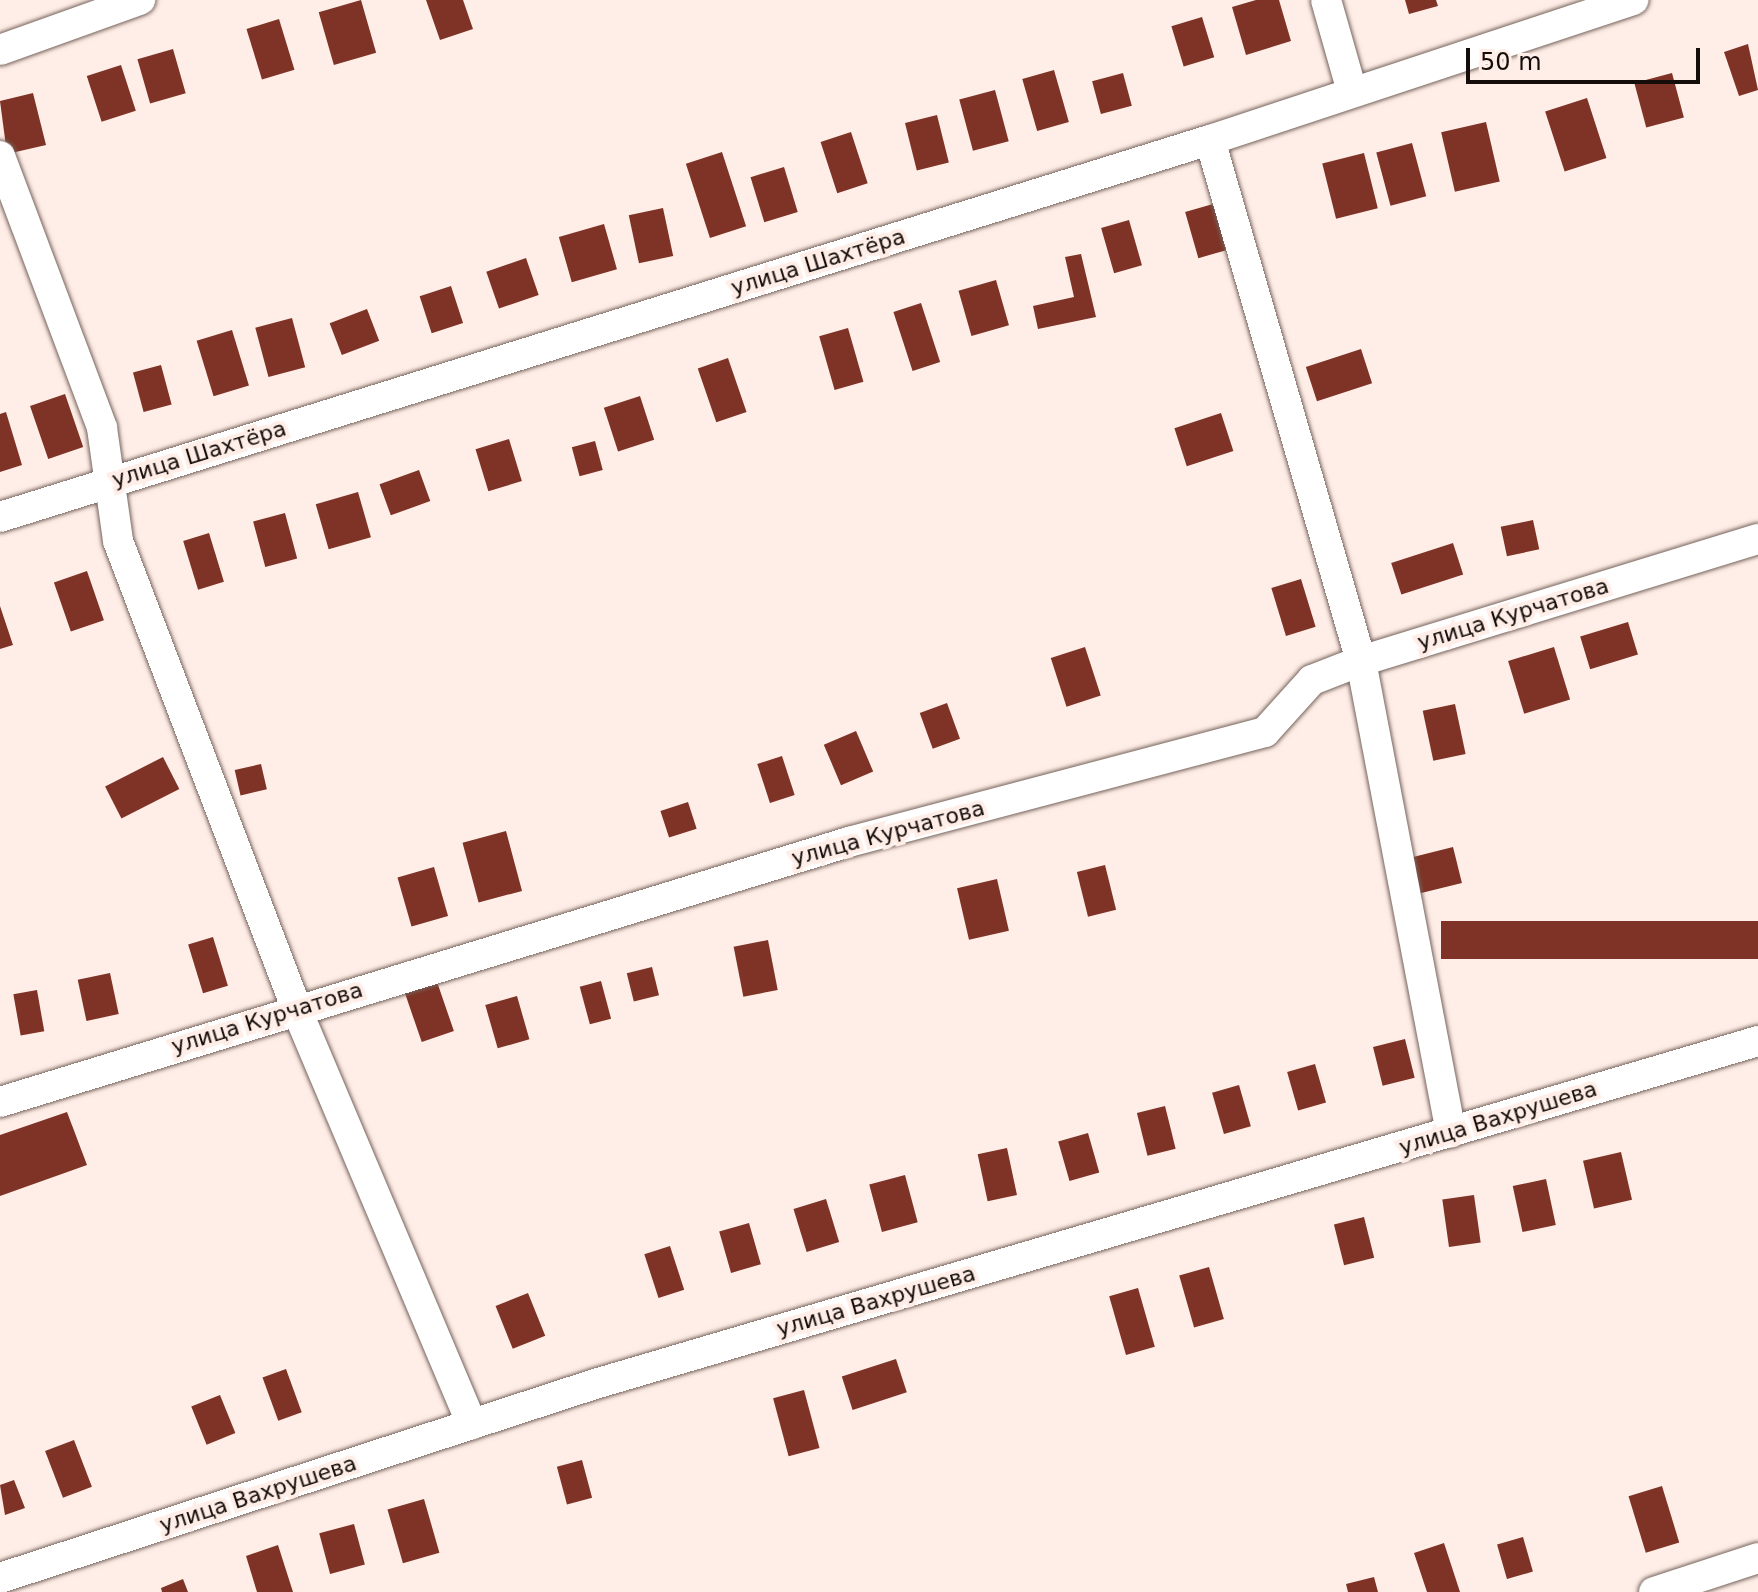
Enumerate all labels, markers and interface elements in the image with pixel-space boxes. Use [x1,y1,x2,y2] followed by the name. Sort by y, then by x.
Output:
[1470,32,1704,82] scale bar
[1480,48,1542,76] text: 50 m
[728,223,908,301] street label: улица Шахтёра
[109,415,289,493] street label: улица Шахтёра
[1414,572,1612,656] street label: улица Курчатова
[789,795,987,871] street label: улица Курчатова
[168,976,366,1060] street label: улица Курчатова
[1396,1075,1600,1161] street label: улица Вахрушева
[774,1260,978,1342] street label: улица Вахрушева
[156,1450,360,1538] street label: улица Вахрушева

